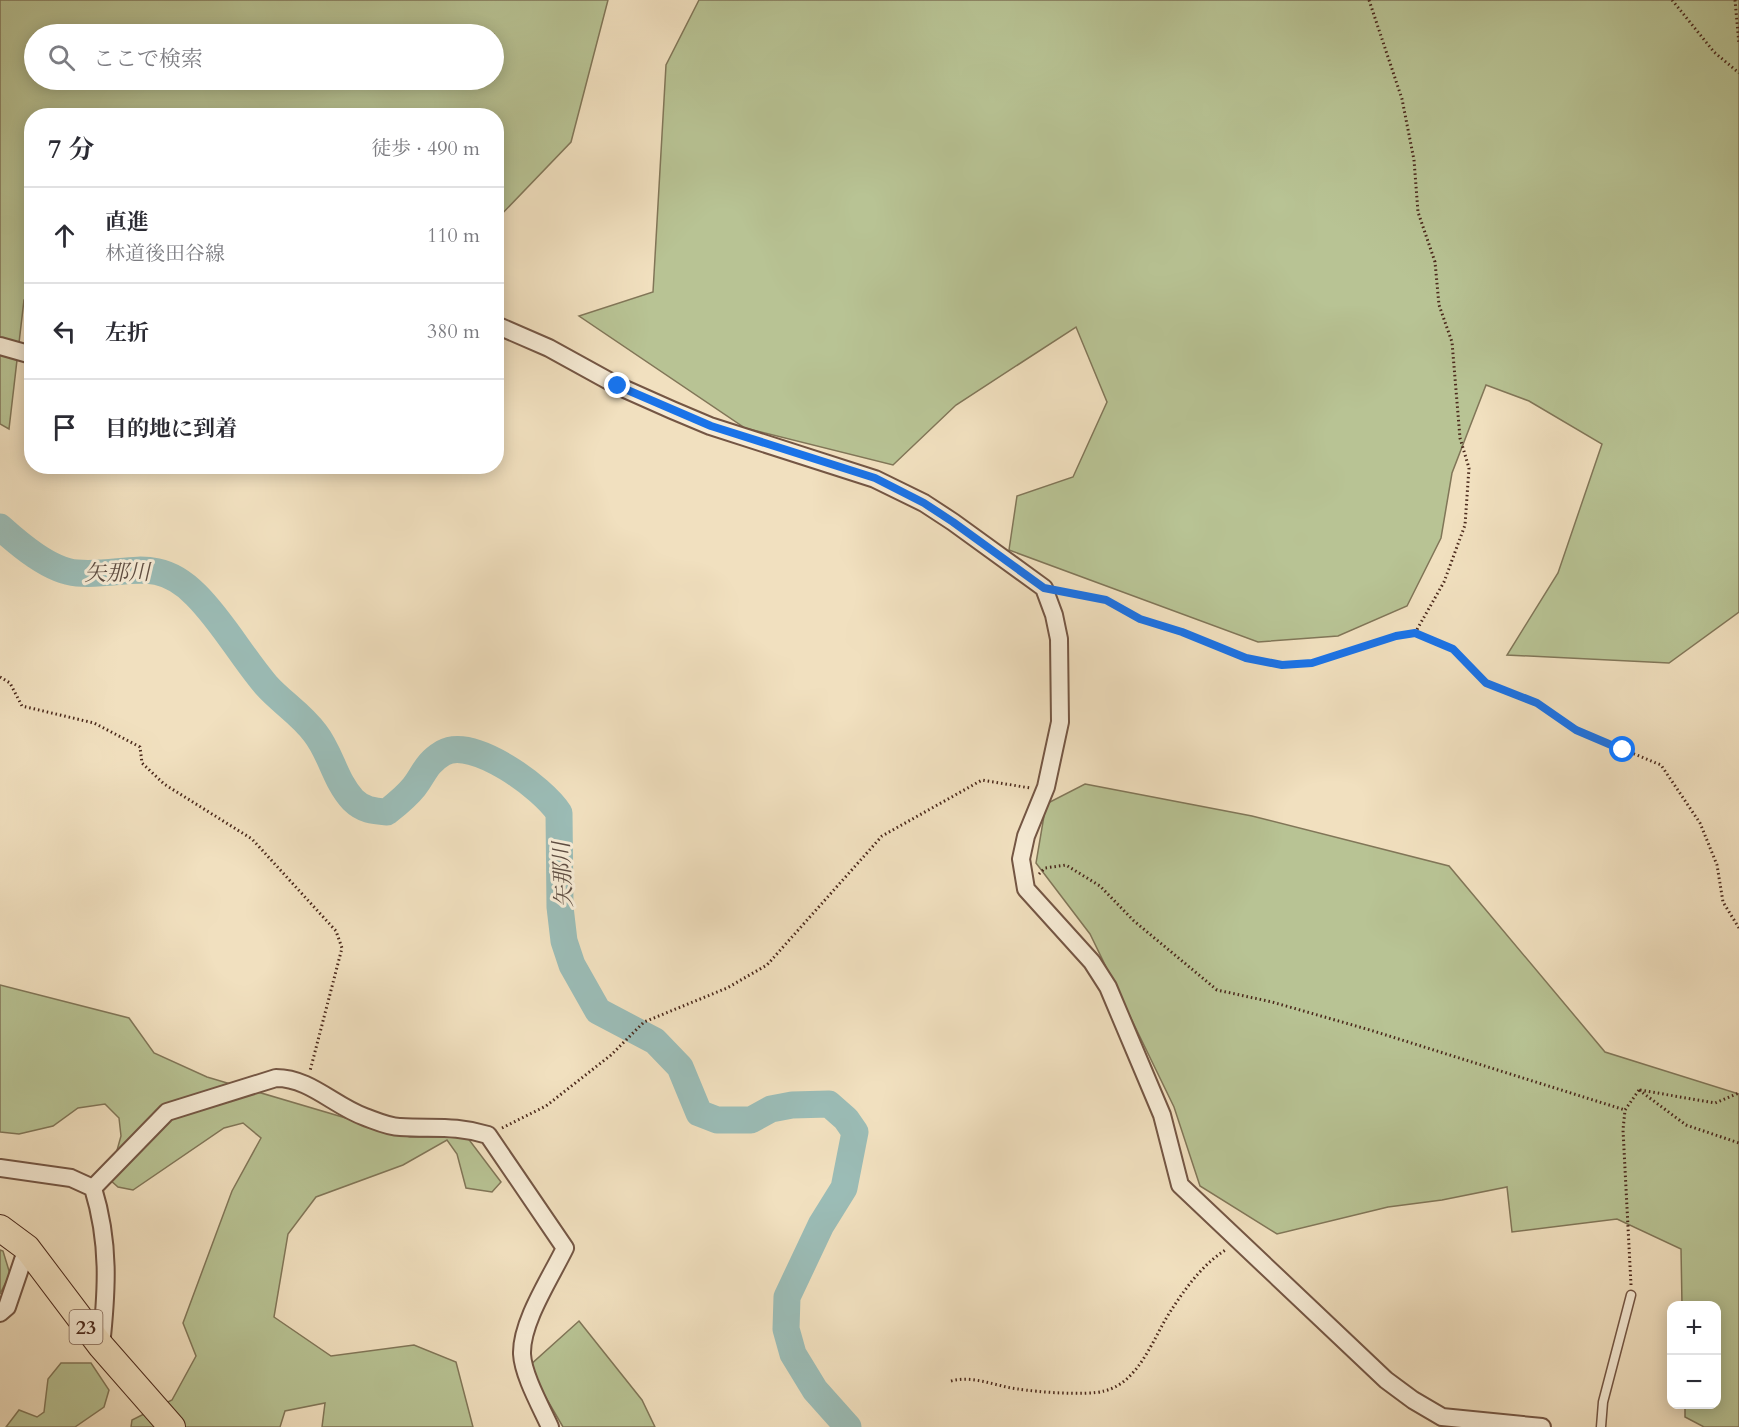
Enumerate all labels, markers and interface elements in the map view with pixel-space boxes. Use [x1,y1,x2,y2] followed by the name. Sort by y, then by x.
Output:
[24,24,504,90] search box
[45,41,78,74] icon: search
[93,44,203,74] text: ここで検索
[48,132,94,167] text: 7 分
[371,135,480,162] text: 徒歩 · 490 m
[105,207,149,237] text: 直進
[48,219,81,252] icon: ahead
[427,222,480,249] text: 110 m
[105,240,225,267] text: 林道後田谷線
[48,315,81,348] icon: left
[105,318,149,348] text: 左折
[427,318,480,345] text: 380 m
[604,372,630,398] route end
[48,411,81,444] icon: arrive
[105,414,237,444] text: 目的地に到着
[84,557,152,589] water label: 矢那川
[1609,736,1635,762] route start
[546,839,580,909] water label: 矢那川
[1667,1301,1721,1409] map controls
[1667,1301,1721,1355] button: +
[70,1310,103,1344] road number: 23
[1667,1355,1721,1409] button: −

